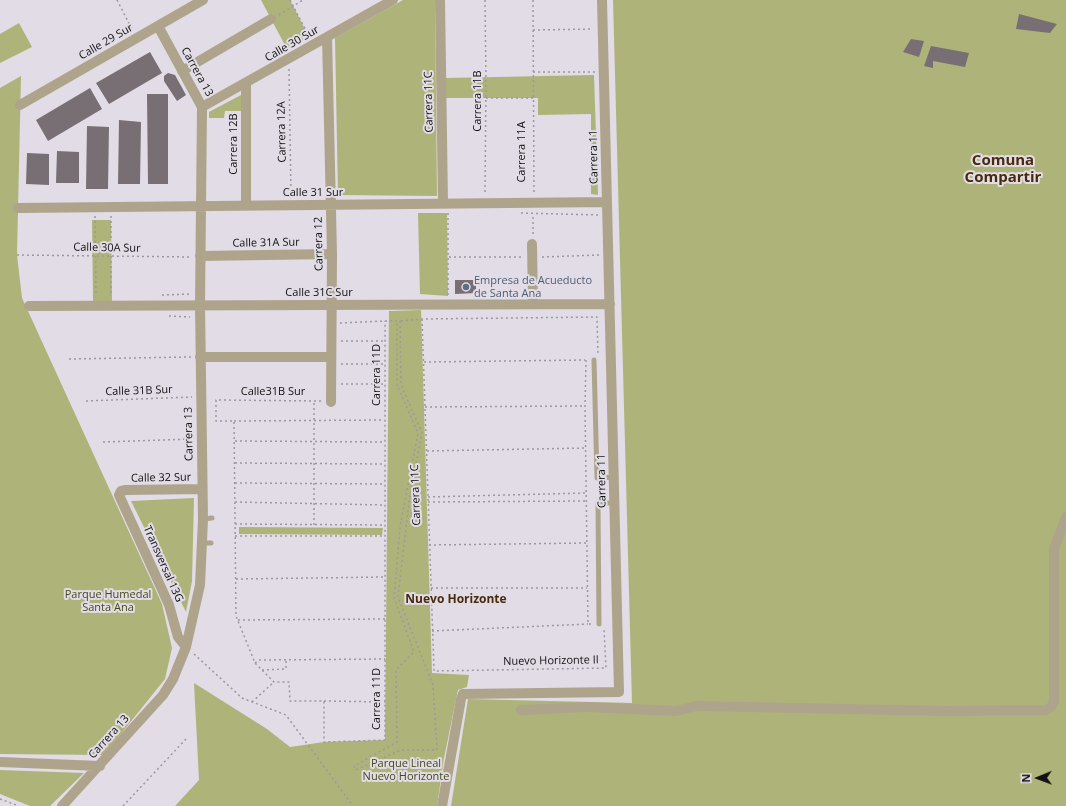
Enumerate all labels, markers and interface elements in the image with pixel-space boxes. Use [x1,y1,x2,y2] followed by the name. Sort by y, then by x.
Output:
[77,21,135,63] street label: Calle 29 Sur
[263,23,321,65] street label: Calle 30 Sur
[178,45,216,99] street label: Carrera 13
[471,70,485,132] street label: Carrera 11B
[422,71,436,133] street label: Carrera 11C
[275,101,289,163] street label: Carrera 12A
[227,113,241,175] street label: Carrera 12B
[515,121,529,183] street label: Carrera 11A
[587,130,601,184] street label: Carrera 11
[965,152,1041,187] district label: Comuna Compartir
[283,186,343,200] street label: Calle 31 Sur
[312,217,326,271] street label: Carrera 12
[232,236,300,250] street label: Calle 31A Sur
[73,241,141,255] street label: Calle 30A Sur
[474,274,592,300] place label: Empresa de Acueducto de Santa Ana
[461,282,471,292] marker: Empresa de Acueducto de Santa Ana
[285,286,353,300] street label: Calle 31C Sur
[370,344,384,406] street label: Carrera 11D
[105,383,173,399] street label: Calle 31B Sur
[241,385,305,399] street label: Calle31B Sur
[182,407,196,461] street label: Carrera 13
[595,454,609,508] street label: Carrera 11
[408,464,424,526] street label: Carrera 11C
[131,471,191,485] street label: Calle 32 Sur
[140,524,186,604] street label: Transversal 13G
[65,588,151,614] park label: Parque Humedal Santa Ana
[405,593,507,607] district label: Nuevo Horizonte
[503,654,599,668] street label: Nuevo Horizonte II
[370,668,384,730] street label: Carrera 11D
[86,712,132,762] street label: Carrera 13
[363,757,449,783] park label: Parque Lineal Nuevo Horizonte
[1018,758,1058,798] north arrow
[1018,774,1033,783] text: N

